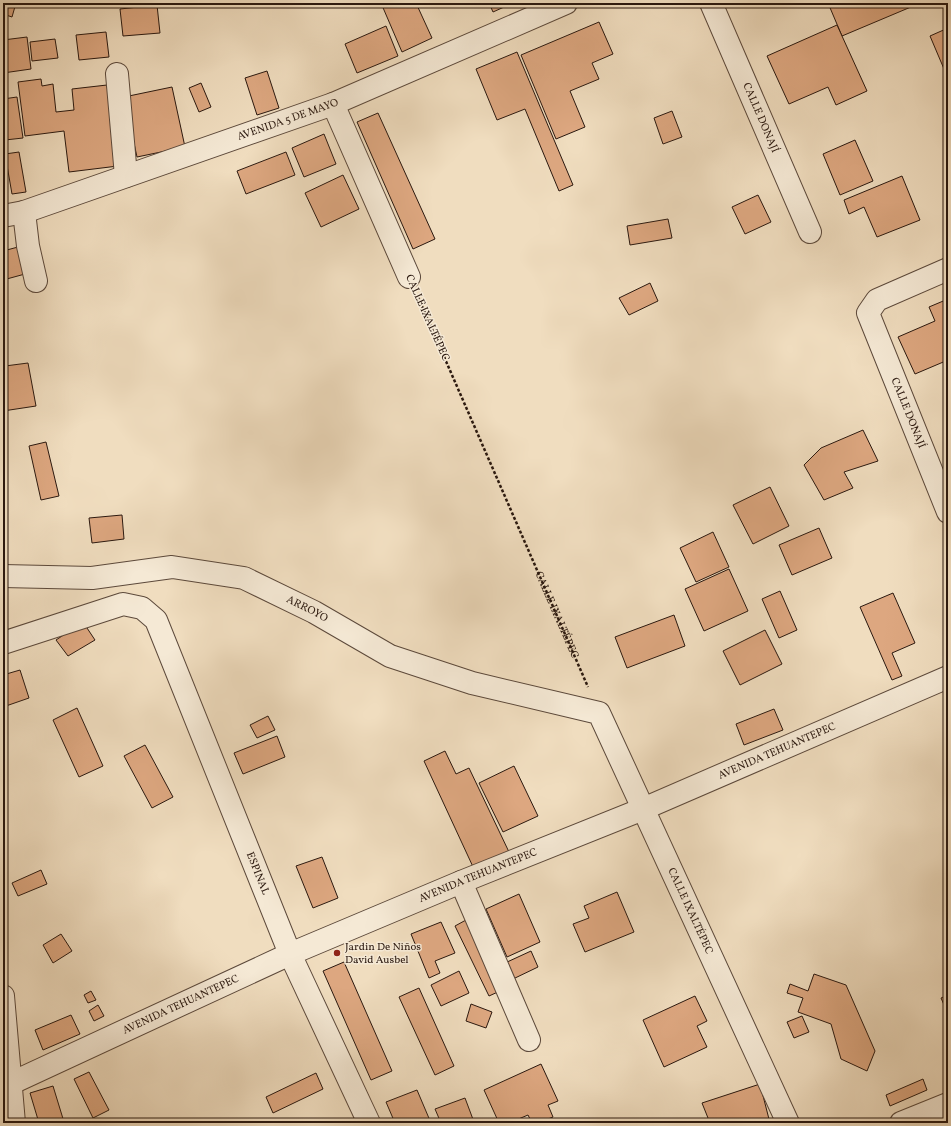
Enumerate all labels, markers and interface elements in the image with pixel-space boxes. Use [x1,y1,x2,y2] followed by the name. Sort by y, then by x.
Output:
[739,80,782,155] street label: CALLE DONAJÍ
[235,95,341,144] street label: AVENIDA 5 DE MAYO
[401,272,453,364] street label: CALLE IXALTÉPEC
[887,375,929,451] street label: CALLE DONAJÍ
[531,569,582,661] street label: CALLE IXALTÉPEC
[284,592,331,626] street label: ARROYO
[716,719,838,783] street label: AVENIDA TEHUANTEPEC
[416,845,539,906] street label: AVENIDA TEHUANTEPEC
[242,850,273,897] street label: ESPINAL
[664,865,717,957] street label: CALLE IXALTÉPEC
[345,940,421,968] place label: Jardin De Niños David Ausbel
[332,948,342,958] marker: Jardin De Niños David Ausbel
[120,971,242,1038] street label: AVENIDA TEHUANTEPEC

